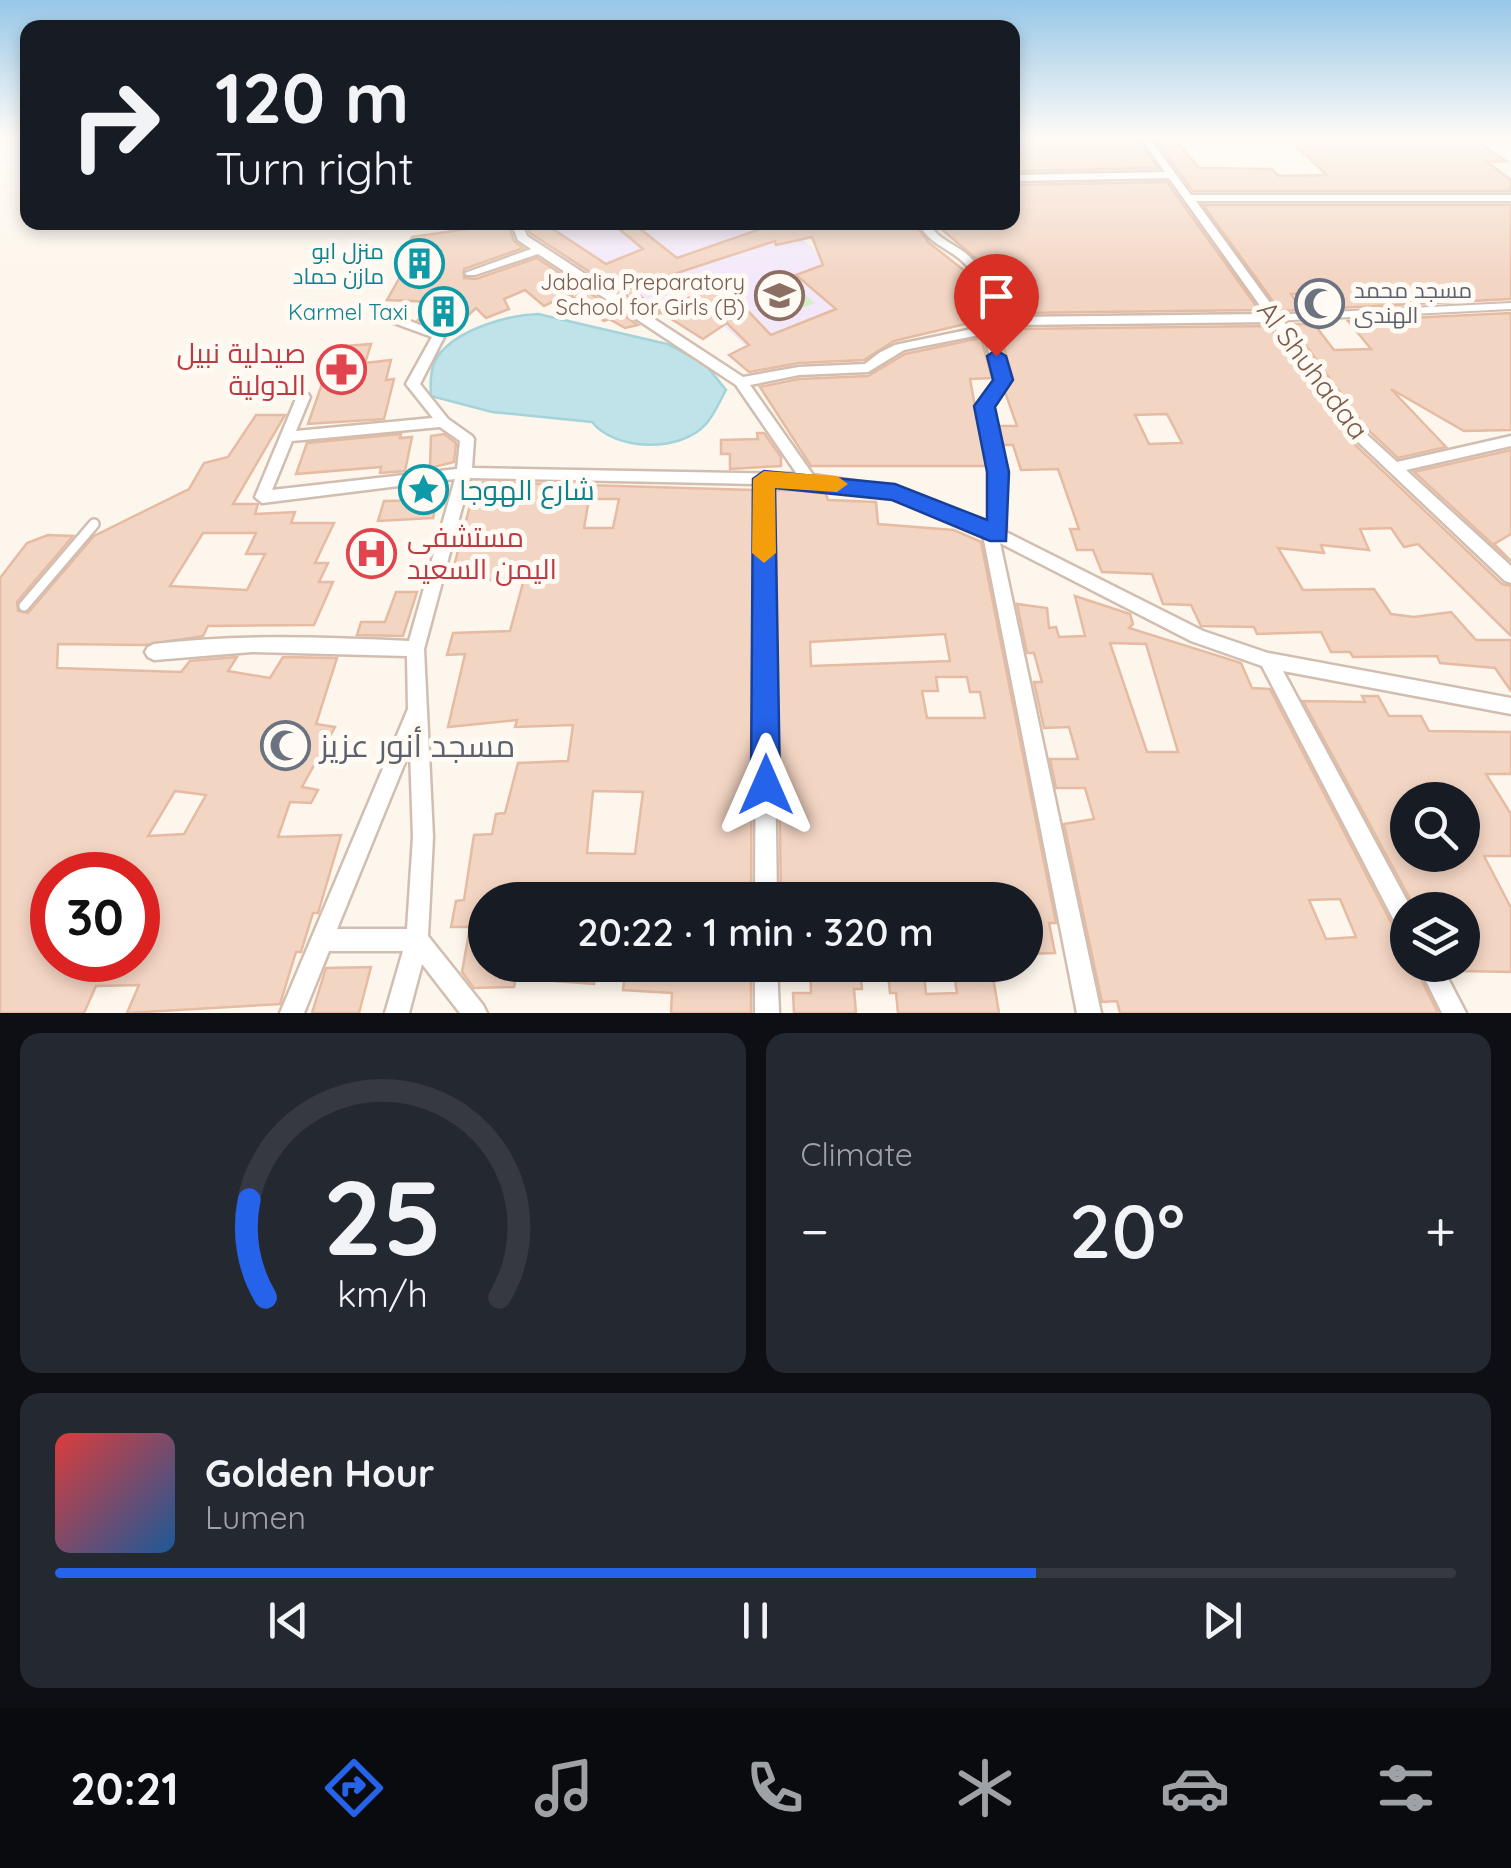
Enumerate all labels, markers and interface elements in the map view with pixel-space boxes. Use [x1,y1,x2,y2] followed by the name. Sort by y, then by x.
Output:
[215,53,409,141] text: 120 m
[50,60,180,190] icon: right
[215,140,414,196] text: Turn right
[293,237,384,290] place label: منزل ابو مازن حماد
[393,238,445,290] building icon: منزل ابو مازن حماد
[954,254,1039,357] pin
[540,268,745,321] place label: Jabalia Preparatory School for Girls (B)
[754,269,806,321] school or university icon: Jabalia Preparatory School for Girls (B)
[969,269,1024,324] icon: arrive
[1354,276,1472,329] place label: مسجد محمد الهندى
[1293,277,1345,329] mosque icon: مسجد محمد الهندى
[417,286,469,338] building icon: Karmel Taxi
[1250,294,1377,446] street label: Al Shuhadaa
[288,298,408,326] place label: Karmel Taxi
[177,335,306,402] place label: صيدلية نبيل الدولية
[315,343,367,395] pharmacy icon: صيدلية نبيل الدولية
[398,464,450,516] place icon: شارع الهوجا
[459,472,595,509] place label: شارع الهوجا
[407,519,557,586] place label: مستشفى اليمن السعيد
[346,527,398,579] hospital icon: مستشفى اليمن السعيد
[259,720,311,772] mosque icon: مسجد أنور عزيز
[318,725,515,765] place label: مسجد أنور عزيز
[714,733,818,837] position arrow
[1390,782,1480,982] map controls
[1390,782,1480,872] button: search
[30,852,160,982] speed limit sign: 30
[1390,892,1480,982] button: layers
[577,908,934,956] text: 20:22 · 1 min · 320 m
[801,1134,913,1174] text: Climate
[323,1151,442,1281] text: 25
[1069,1183,1185,1277] text: 20°
[801,1196,829,1265] text: −
[1425,1196,1456,1265] text: +
[337,1271,428,1316] text: km/h
[205,1449,434,1497] text: Golden Hour
[205,1497,306,1537] text: Lumen
[261,1593,316,1648] icon: previous
[728,1593,783,1648] icon: pause
[1195,1593,1250,1648] icon: next
[319,1753,389,1823] icon: directions
[529,1753,599,1823] icon: music
[740,1753,810,1823] icon: phone
[950,1753,1020,1823] icon: climate
[1160,1753,1230,1823] icon: car
[1371,1753,1441,1823] icon: filters
[70,1760,179,1816] text: 20:21

